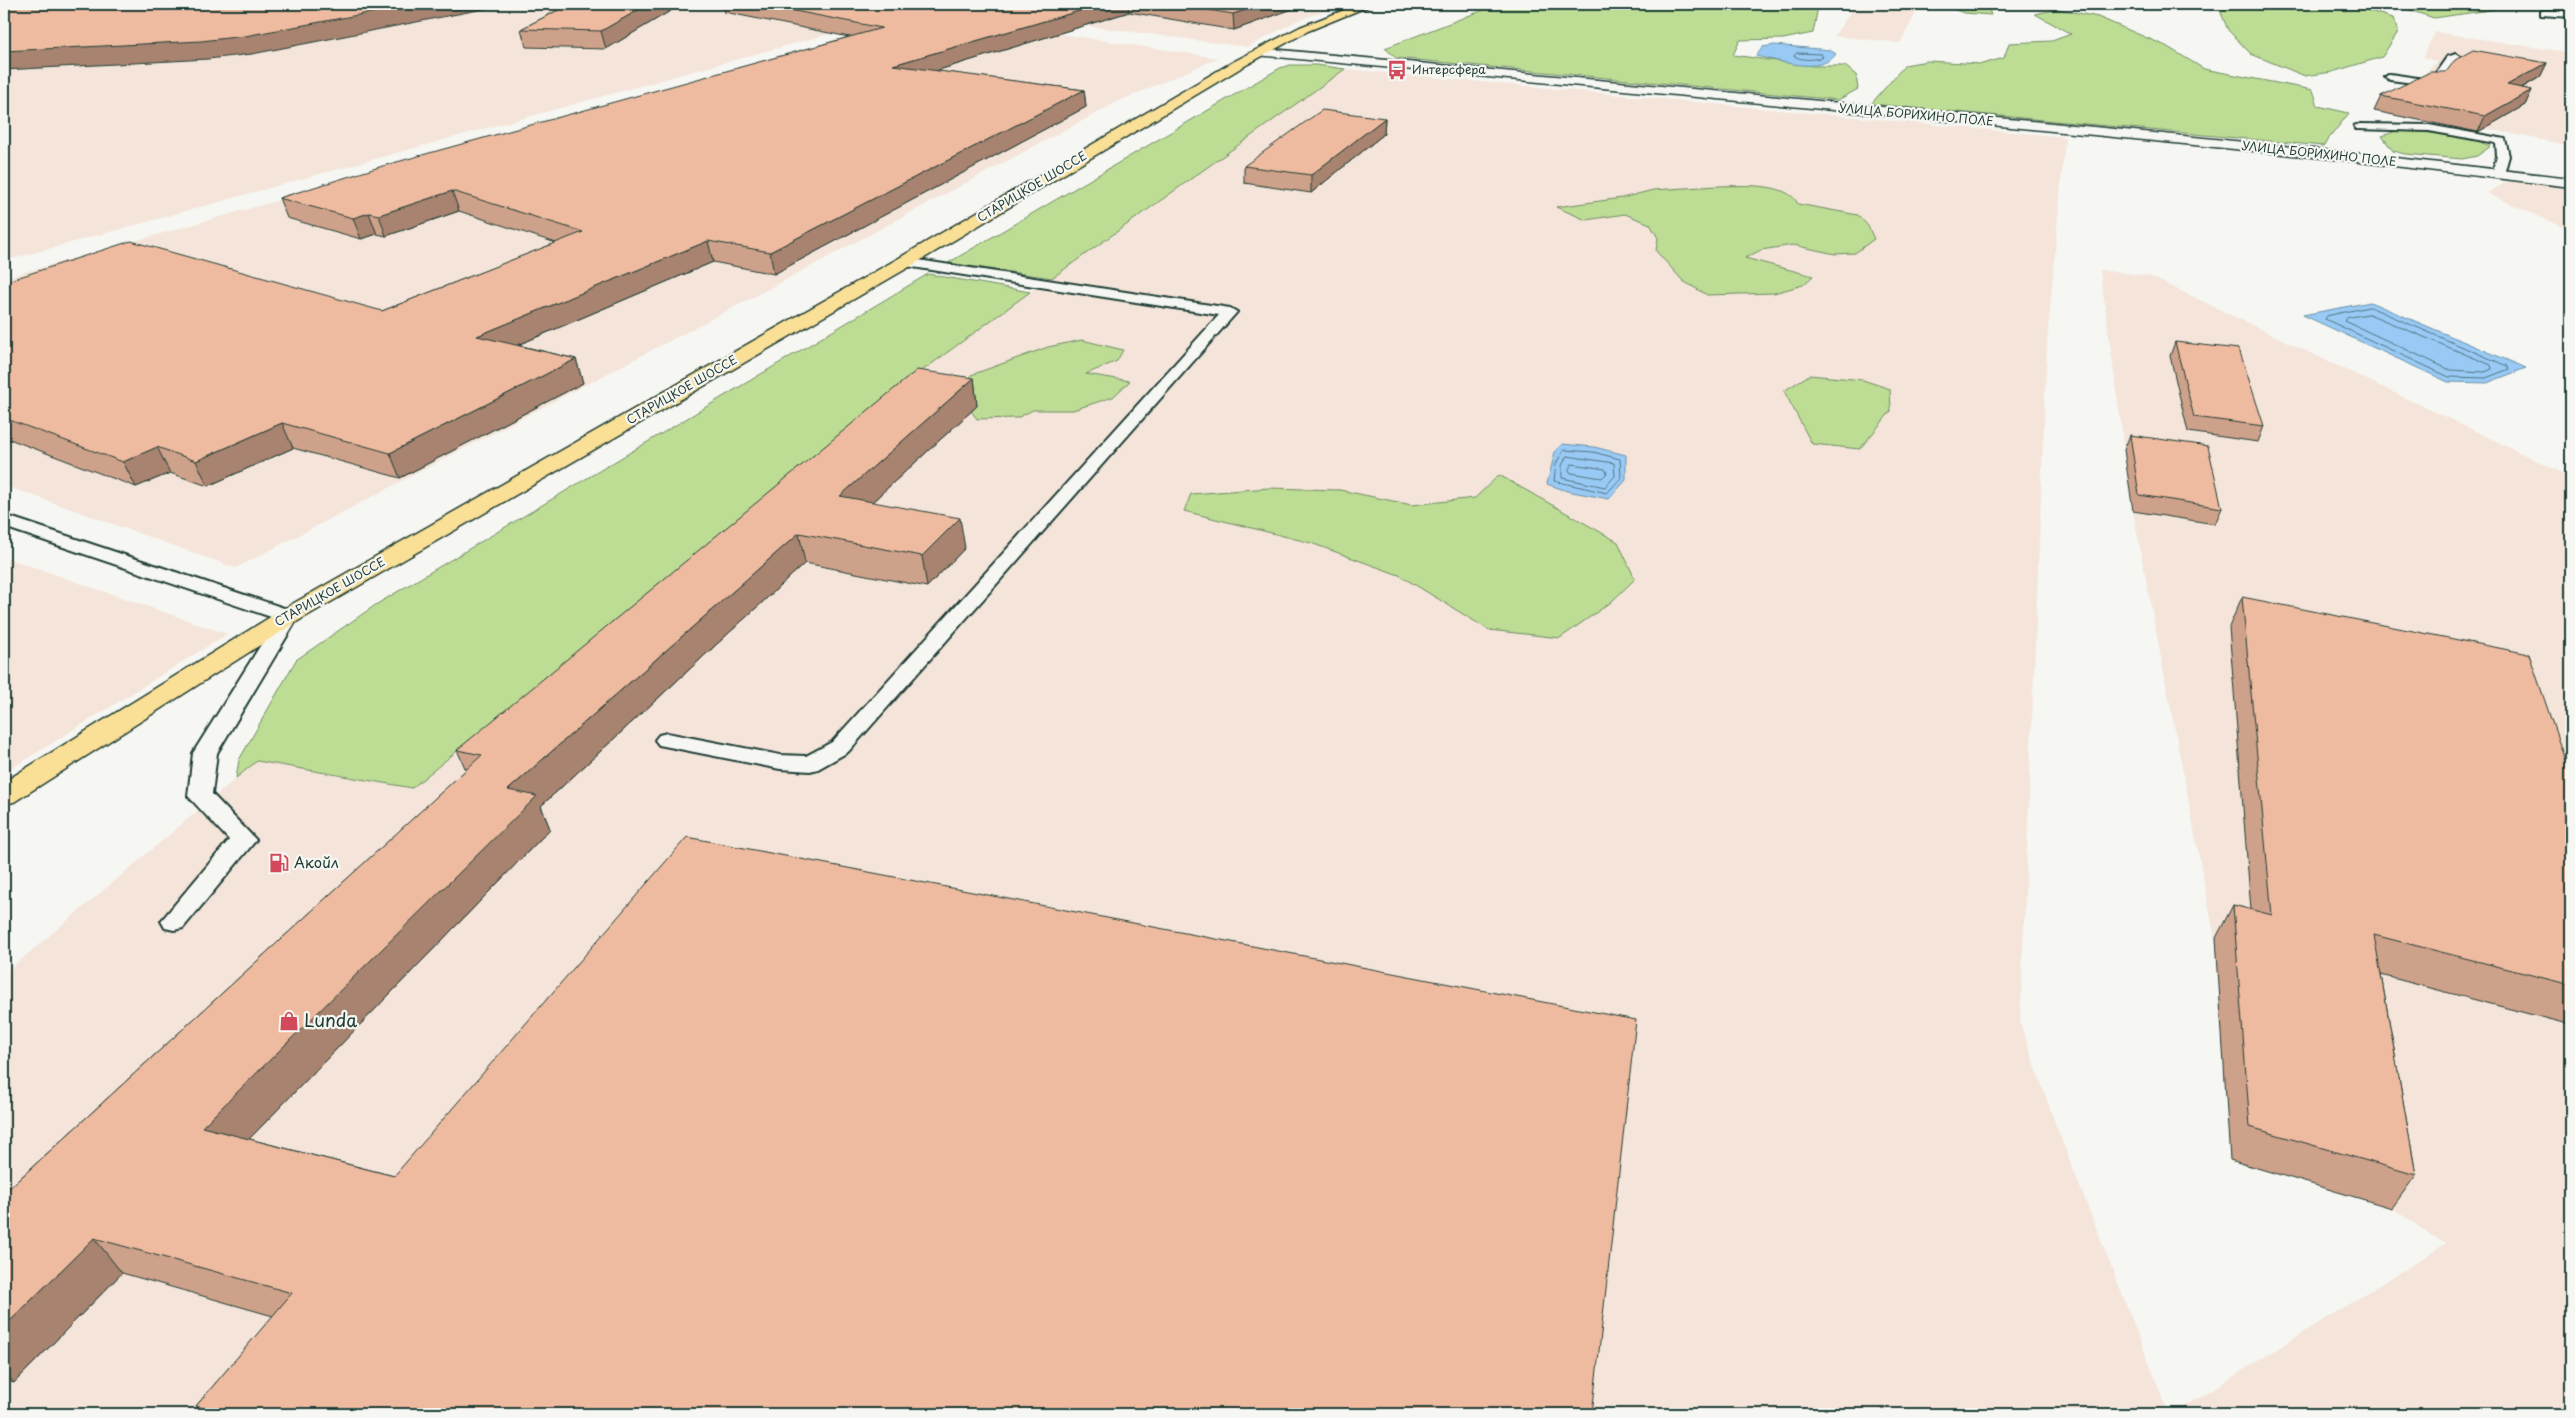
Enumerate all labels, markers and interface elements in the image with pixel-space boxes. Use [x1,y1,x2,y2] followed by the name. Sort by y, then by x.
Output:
[1386,59,1408,81] bus stop icon: Интерсфера
[1412,60,1486,78] place label: Интерсфера
[1838,98,1994,130] street label: УЛИЦА БОРИХИНО ПОЛЕ
[2241,136,2397,170] street label: УЛИЦА БОРИХИНО ПОЛЕ
[973,146,1090,226] street label: СТАРИЦКОЕ ШОССЕ
[623,350,740,428] street label: СТАРИЦКОЕ ШОССЕ
[271,552,388,630] street label: СТАРИЦКОЕ ШОССЕ
[294,850,339,873] place label: Акойл
[268,852,290,874] fuel station icon: Акойл
[304,1006,357,1033] place label: Lunda
[278,1010,300,1032] shop icon: Lunda

